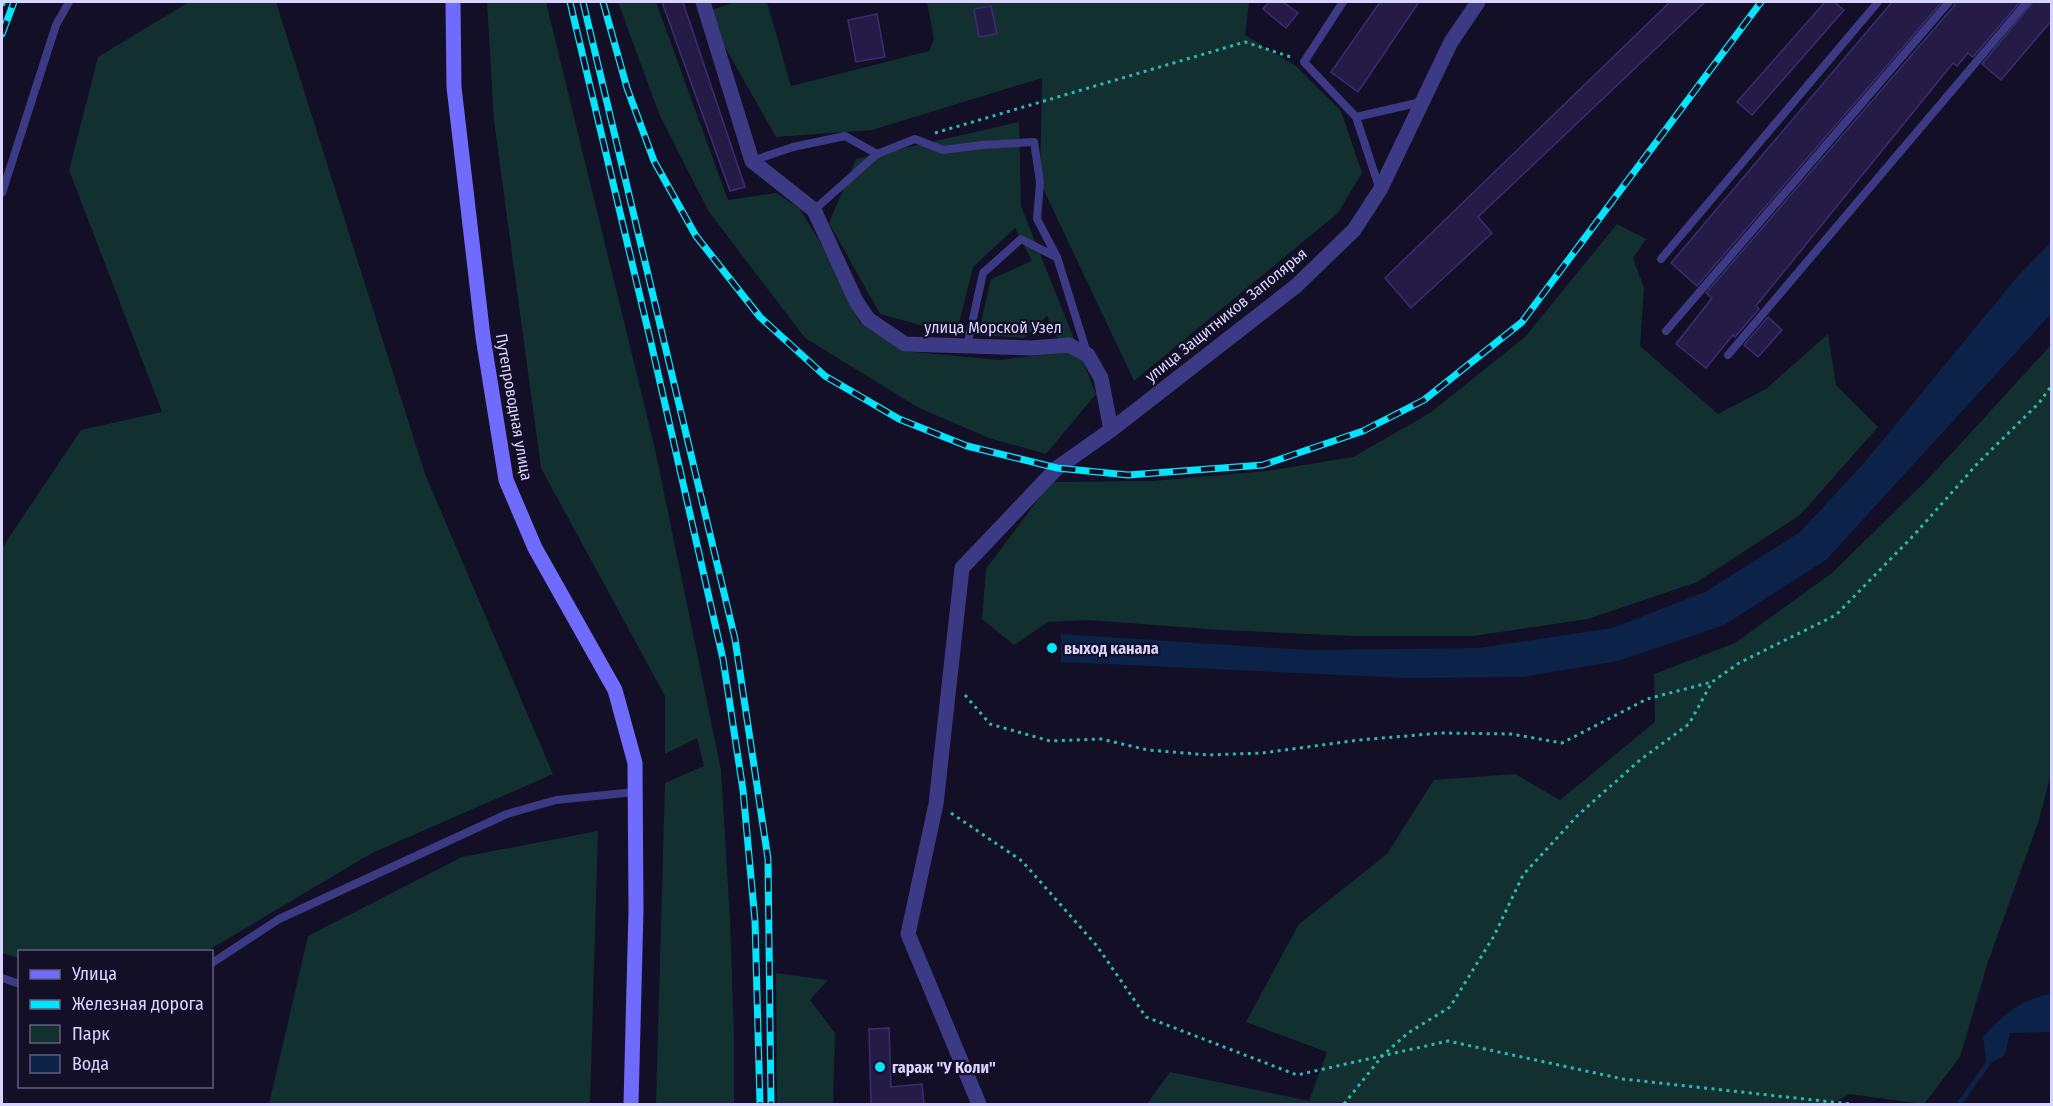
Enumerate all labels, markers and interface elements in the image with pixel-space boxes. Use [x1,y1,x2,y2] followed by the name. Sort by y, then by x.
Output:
[1141,244,1311,386] street label: улица Защитников Заполярья
[924,318,1062,337] street label: улица Морской Узел
[492,332,536,482] street label: Путепроводная улица
[1064,639,1159,658] place label: выход канала
[1045,641,1059,655] marker: выход канала
[18,950,213,1088] legend
[71,963,117,985] text: Улица
[72,993,204,1015] text: Железная дорога
[72,1023,110,1045] text: Парк
[72,1053,109,1075] text: Вода
[892,1058,996,1077] place label: гараж "У Коли"
[873,1060,887,1074] marker: гараж "У Коли"

